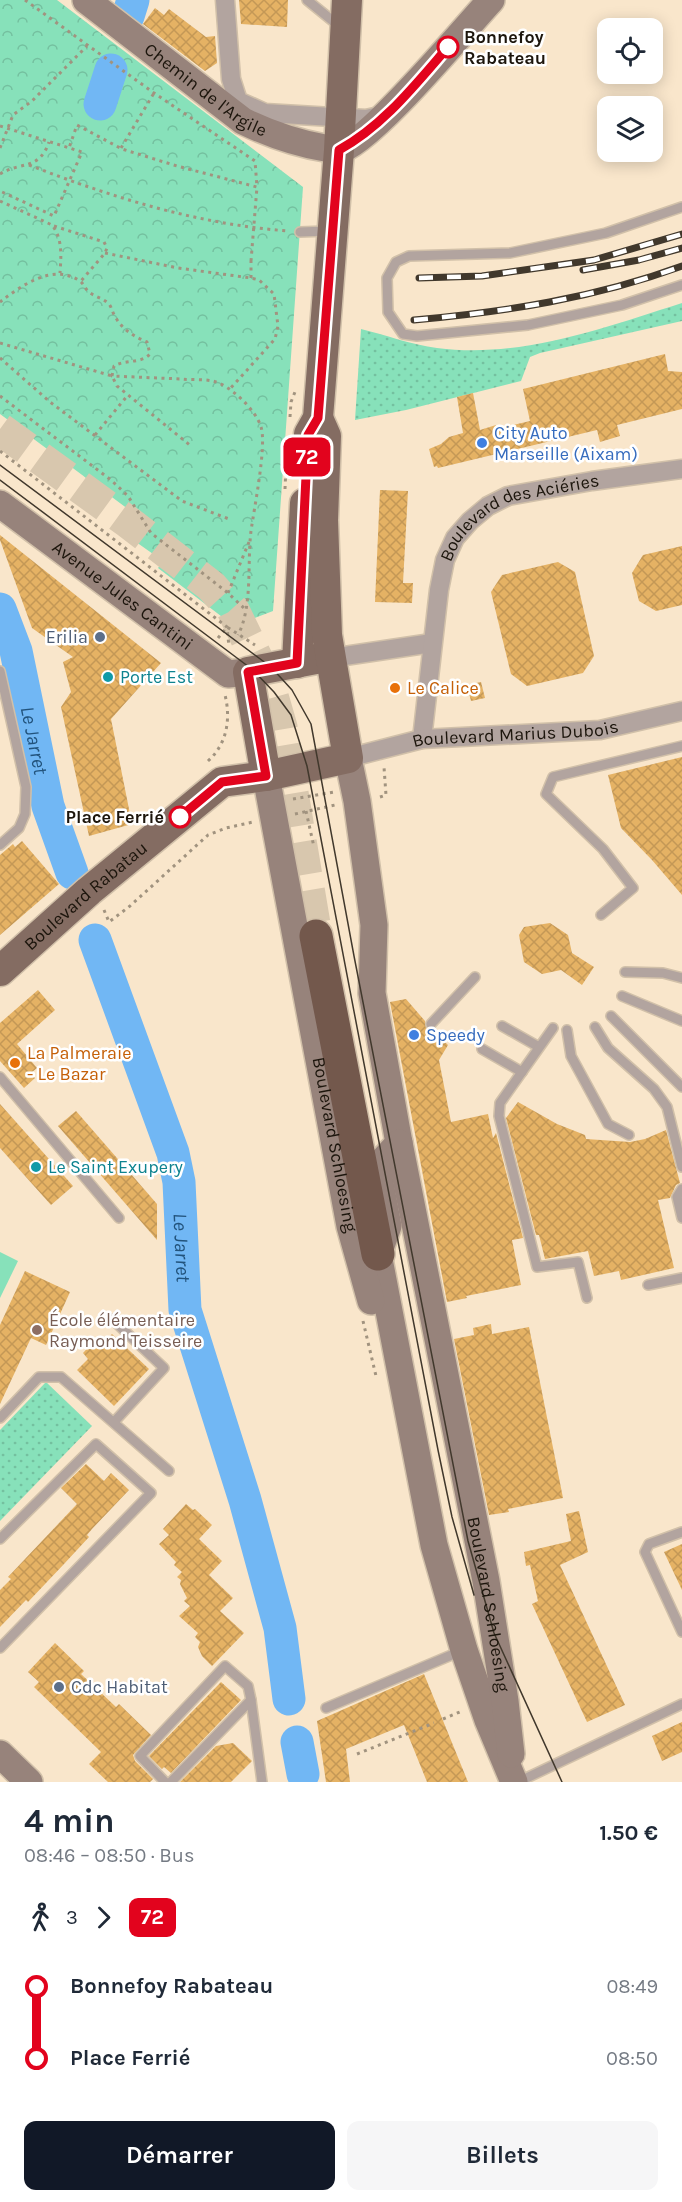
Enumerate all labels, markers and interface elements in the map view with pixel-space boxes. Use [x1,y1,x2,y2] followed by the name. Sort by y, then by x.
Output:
[597,18,663,162] map controls
[597,18,663,84] button: locate
[464,26,546,69] place label: Bonnefoy Rabateau
[437,36,459,58] marker: Bonnefoy Rabateau
[140,38,270,141] street label: Chemin de l'Argile
[597,96,663,162] button: layers
[494,422,638,465] place label: City Auto Marseille (Aixam)
[475,436,489,450] marker: City Auto Marseille (Aixam)
[280,438,334,476] line badge: 72
[295,445,319,469] text: 72
[435,469,600,565] street label: Boulevard des Aciéries
[48,536,197,655] street label: Avenue Jules Cantini
[46,626,88,648] place label: Erilia
[93,630,107,644] marker: Erilia
[120,666,193,688] place label: Porte Est
[101,670,115,684] marker: Porte Est
[407,677,479,699] place label: Le Calice
[388,681,402,695] marker: Le Calice
[16,704,52,777] water label: Le Jarret
[410,715,621,752] street label: Boulevard Marius Dubois
[66,806,164,828] place label: Place Ferrié
[169,806,191,828] marker: Place Ferrié
[19,837,152,955] street label: Boulevard Rabatau
[426,1024,486,1046] place label: Speedy
[407,1028,421,1042] marker: Speedy
[27,1042,132,1085] place label: La Palmeraie - Le Bazar
[308,1055,362,1235] street label: Boulevard Schloesing
[8,1056,22,1070] marker: La Palmeraie - Le Bazar
[48,1156,183,1178] place label: Le Saint Exupery
[29,1160,43,1174] marker: Le Saint Exupery
[168,1212,195,1283] water label: Le Jarret
[49,1308,202,1352] place label: École élémentaire Raymond Teisseire
[30,1323,44,1337] marker: École élémentaire Raymond Teisseire
[462,1515,514,1694] street label: Boulevard Schloesing
[71,1676,168,1698] place label: Cdc Habitat
[52,1680,66,1694] marker: Cdc Habitat
[24,1802,115,1840] text: 4 min
[599,1820,658,1846] text: 1.50 €
[24,1844,194,1867] text: 08:46 – 08:50 · Bus
[24,1901,57,1934] icon: walk
[87,1901,120,1934] icon: forward
[141,1905,164,1929] text: 72
[66,1906,78,1929] text: 3
[70,1973,273,1999] text: Bonnefoy Rabateau
[606,1975,658,1998] text: 08:49
[70,2045,190,2071] text: Place Ferrié
[606,2047,658,2070] text: 08:50
[24,2121,335,2190] button: Démarrer
[347,2121,658,2190] button: Billets

